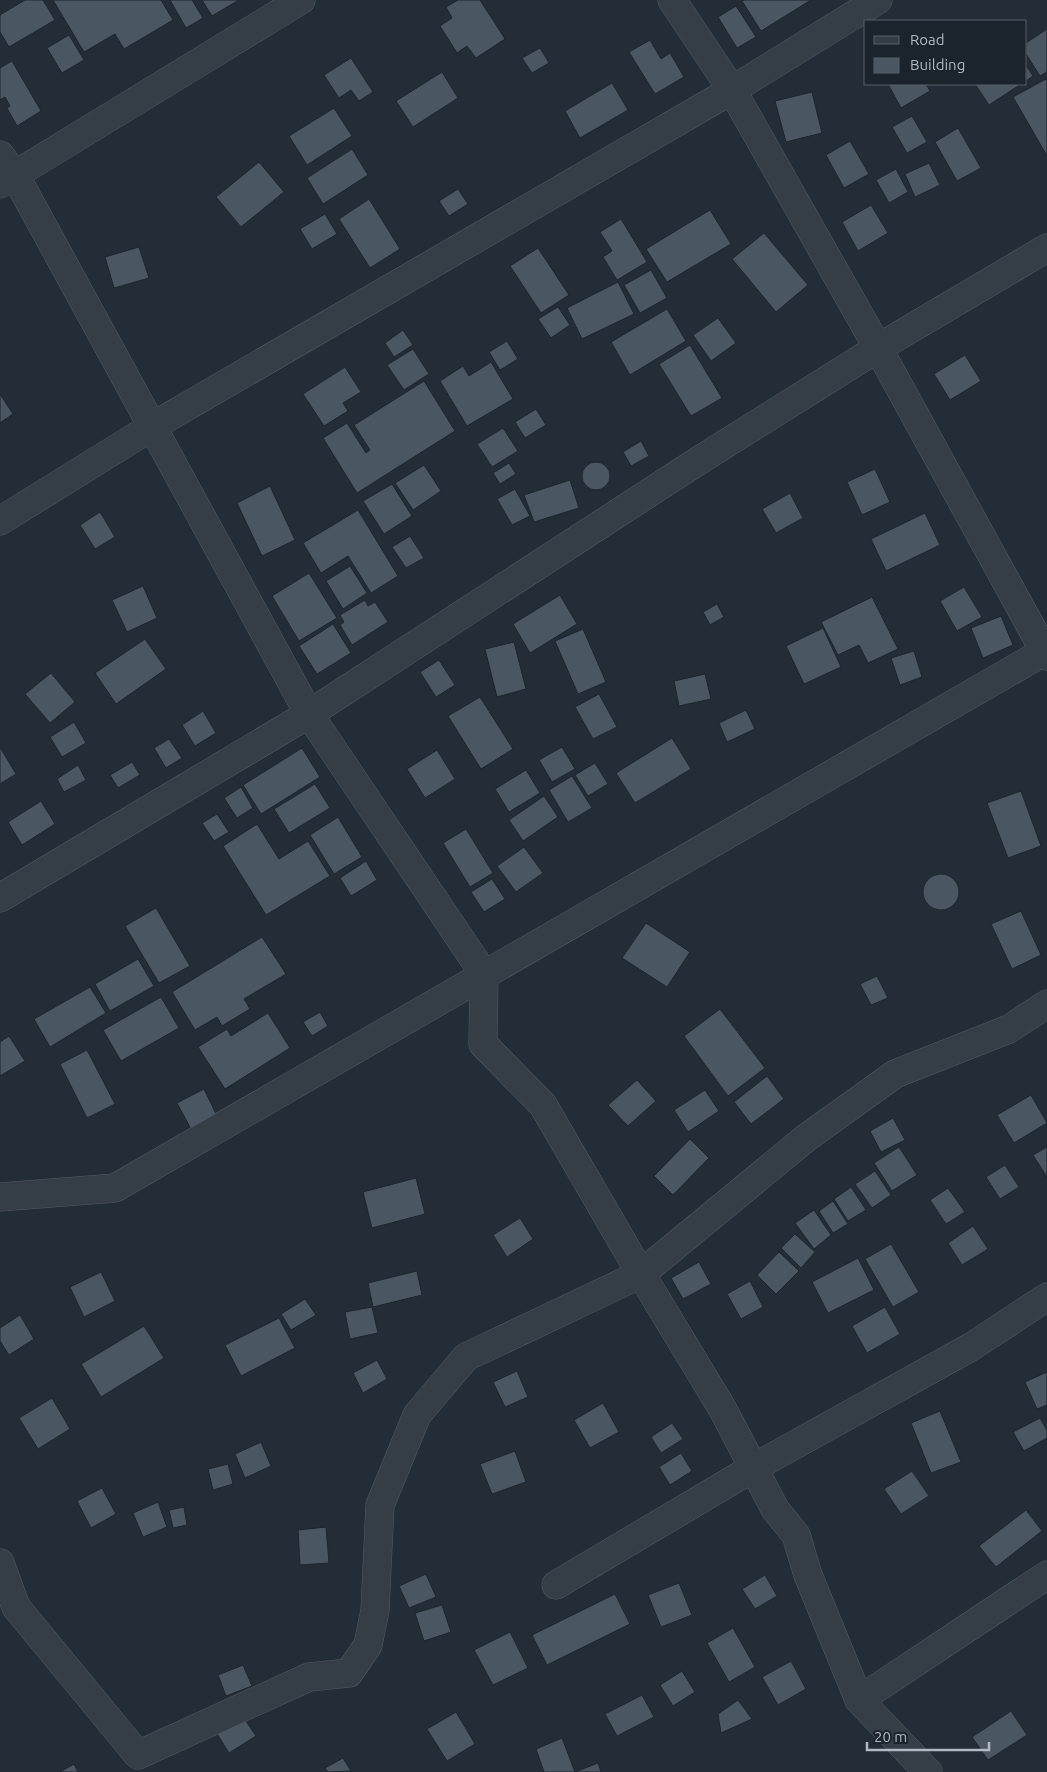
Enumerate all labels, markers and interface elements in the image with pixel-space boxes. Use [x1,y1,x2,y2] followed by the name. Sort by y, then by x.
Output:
[864,20,1027,85] legend
[910,31,945,48] text: Road
[910,56,965,73] text: Building
[867,1720,990,1752] scale bar
[874,1728,907,1745] text: 20 m

